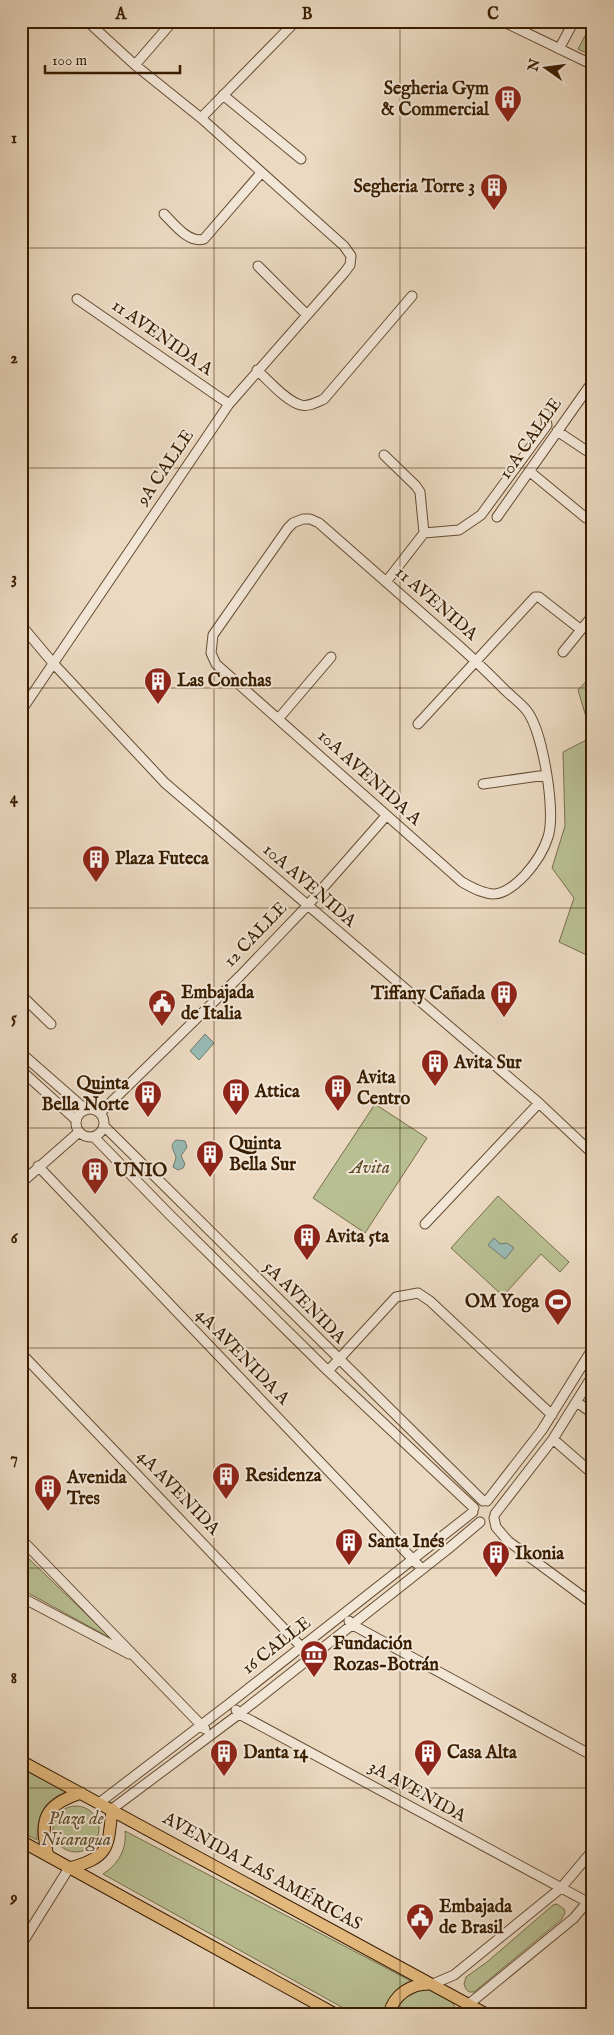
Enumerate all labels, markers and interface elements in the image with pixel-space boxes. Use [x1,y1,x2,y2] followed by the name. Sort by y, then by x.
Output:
[115,5,128,25] text: A
[302,5,313,25] text: B
[487,5,499,25] text: C
[45,42,180,74] scale bar
[522,42,572,92] north arrow
[52,51,88,70] text: 100 m
[524,57,545,74] text: N
[381,78,490,122] place label: Segheria Gym & Commercial
[493,84,523,123] building icon: Segheria Gym & Commercial
[11,129,17,149] text: 1
[479,172,509,211] building icon: Segheria Torre 3
[354,176,475,199] place label: Segheria Torre 3
[107,295,218,382] street label: 11 AVENIDA A
[10,349,18,369] text: 2
[494,394,568,484] street label: 10A CALLE
[132,426,200,511] street label: 9A CALLE
[390,562,483,647] street label: 11 AVENIDA
[11,569,17,589] text: 3
[143,666,173,705] building icon: Las Conchas
[177,670,272,693] place label: Las Conchas
[312,725,427,832] street label: 10A AVENIDA A
[10,789,19,809] text: 4
[257,839,361,934] street label: 10A AVENIDA
[81,844,111,883] building icon: Plaza Futeca
[115,848,210,871] place label: Plaza Futeca
[219,897,293,973] street label: 12 CALLE
[489,979,519,1018] building icon: Tiffany Cañada
[181,982,255,1026] place label: Embajada de Italia
[370,983,486,1006] place label: Tiffany Cañada
[147,988,177,1027] public building icon: Embajada de Italia
[11,1009,17,1029] text: 5
[420,1048,450,1087] building icon: Avita Sur
[453,1052,522,1075] place label: Avita Sur
[356,1067,410,1111] place label: Avita Centro
[41,1073,130,1117] place label: Quinta Bella Norte
[323,1073,353,1112] building icon: Avita Centro
[221,1077,251,1116] building icon: Attica
[133,1079,163,1118] building icon: Quinta Bella Norte
[254,1081,301,1104] place label: Attica
[229,1133,296,1177] place label: Quinta Bella Sur
[195,1139,225,1178] building icon: Quinta Bella Sur
[80,1156,110,1195] building icon: UNIO
[348,1157,390,1180] park label: Avita
[113,1160,167,1183] place label: UNIO
[292,1222,322,1261] building icon: Avita 5ta
[325,1226,390,1249] place label: Avita 5ta
[11,1229,19,1249] text: 6
[258,1257,351,1350] street label: 5A AVENIDA
[543,1287,573,1326] sports icon: OM Yoga
[465,1291,540,1314] place label: OM Yoga
[190,1304,295,1411] street label: 4A AVENIDA A
[131,1445,225,1541] street label: 4A AVENIDA
[10,1449,18,1469] text: 7
[211,1461,241,1500] building icon: Residenza
[245,1465,323,1488] place label: Residenza
[66,1467,128,1511] place label: Avenida Tres
[33,1473,63,1512] building icon: Avenida Tres
[334,1527,364,1566] building icon: Santa Inés
[368,1531,445,1554] place label: Santa Inés
[481,1539,511,1578] building icon: Ikonia
[515,1543,565,1566] place label: Ikonia
[238,1612,316,1680] street label: 16 CALLE
[333,1633,439,1677] place label: Fundación Rozas-Botrán
[299,1639,329,1678] museum icon: Fundación Rozas-Botrán
[11,1669,17,1689] text: 8
[209,1738,239,1777] building icon: Danta 14
[413,1738,443,1777] building icon: Casa Alta
[243,1742,309,1765] place label: Danta 14
[447,1742,518,1765] place label: Casa Alta
[364,1756,471,1829] street label: 3A AVENIDA
[158,1805,367,1936] street label: AVENIDA LAS AMÉRICAS
[41,1808,111,1852] park label: Plaza de Nicaragua
[10,1889,18,1909] text: 9
[439,1896,513,1940] place label: Embajada de Brasil
[405,1902,435,1941] public building icon: Embajada de Brasil

